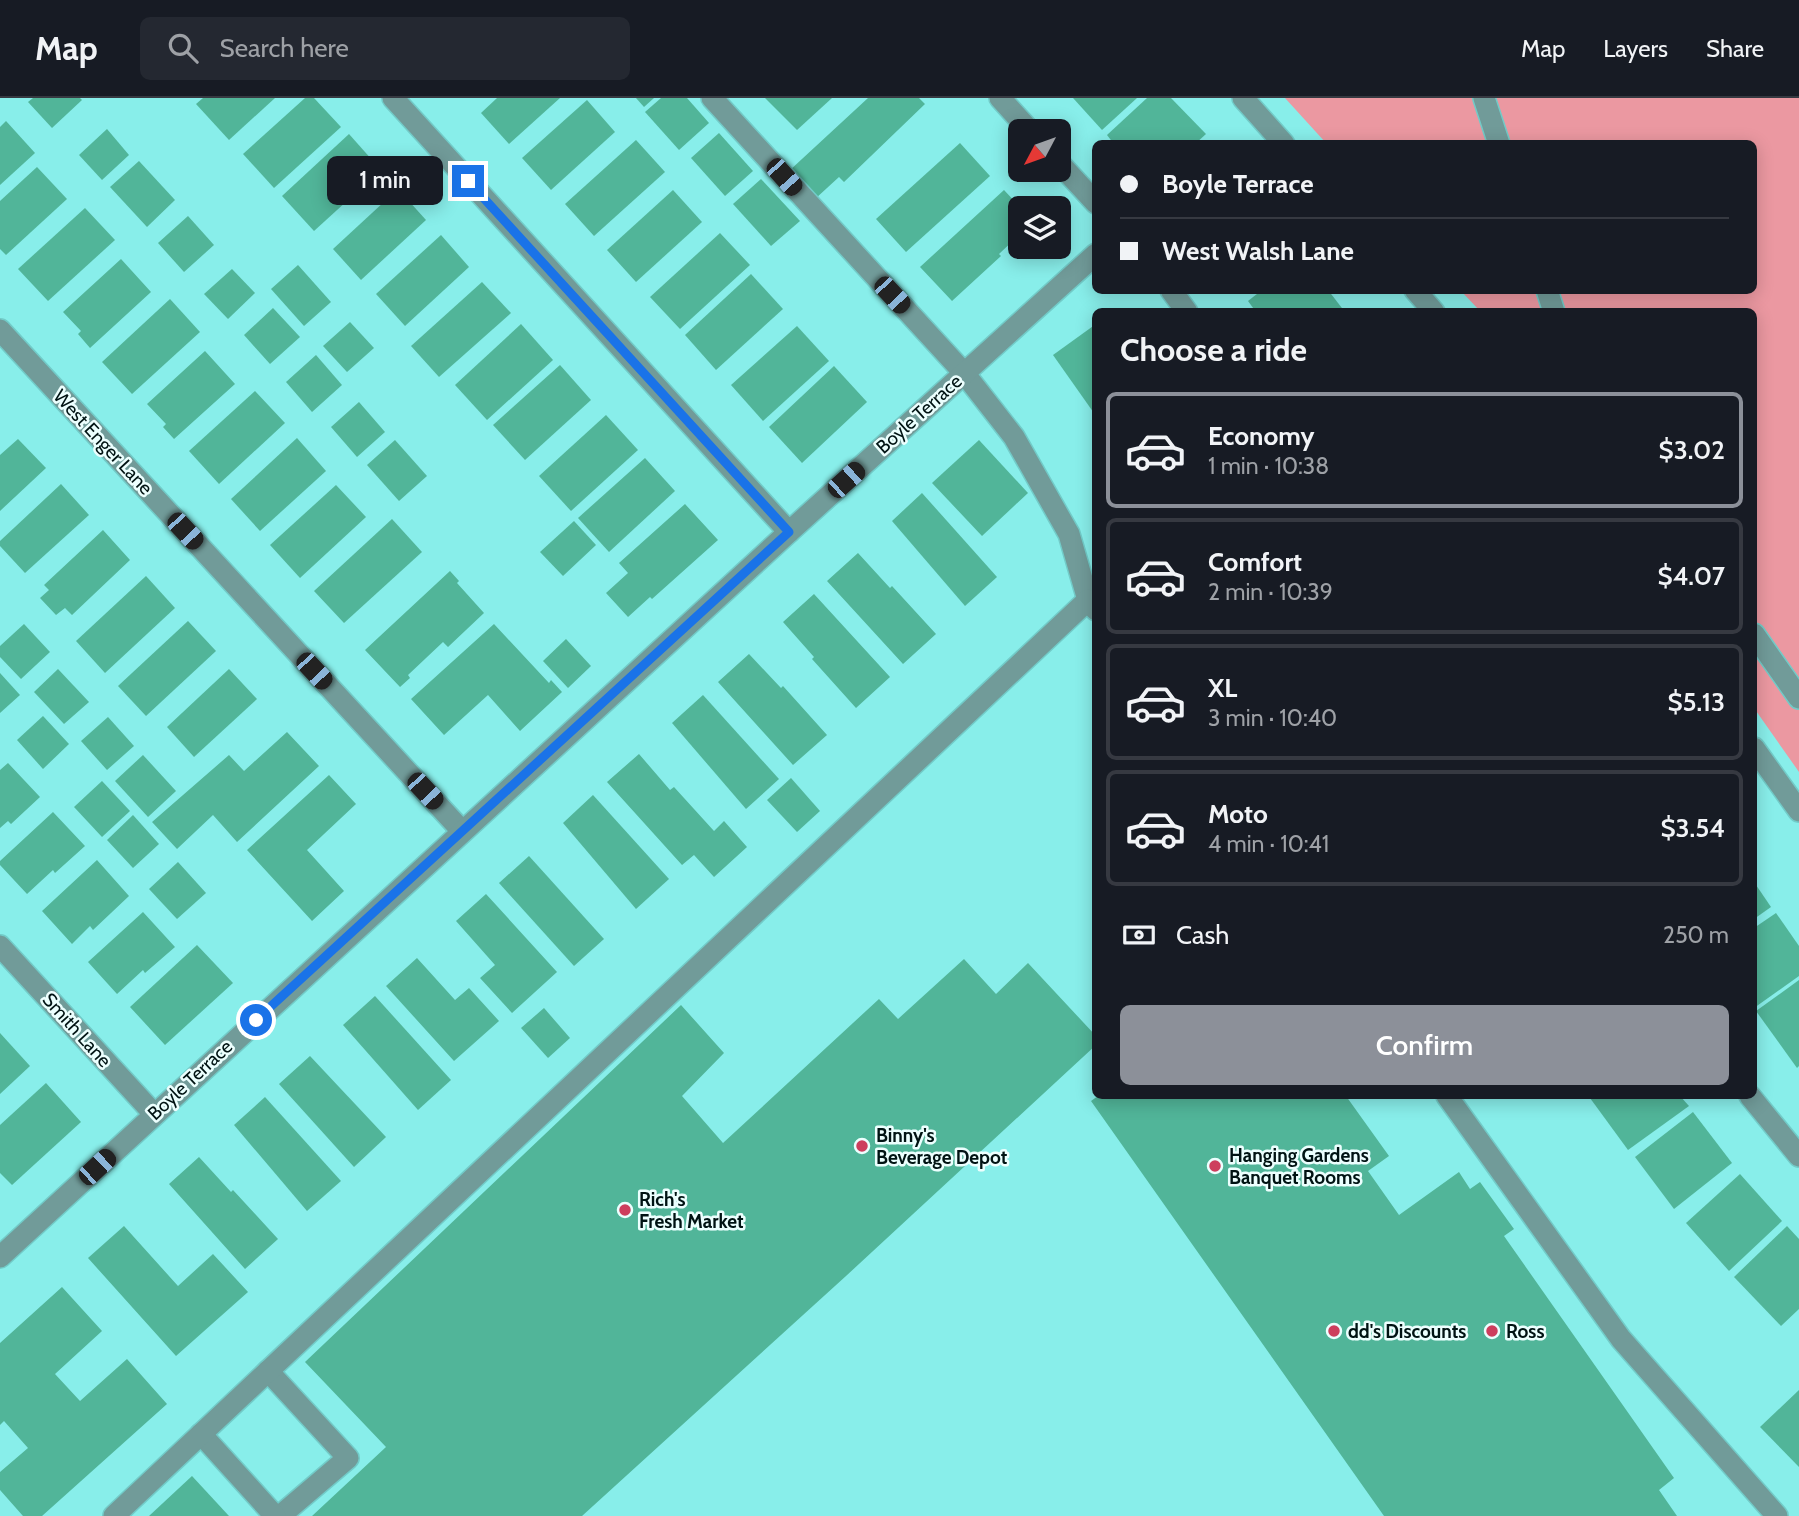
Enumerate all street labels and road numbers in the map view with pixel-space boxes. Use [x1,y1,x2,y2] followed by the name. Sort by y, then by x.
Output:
[871,369,967,458] street label: Boyle Terrace
[49,385,158,499] street label: West Enger Lane
[38,988,116,1072] street label: Smith Lane
[143,1035,237,1125] street label: Boyle Terrace

